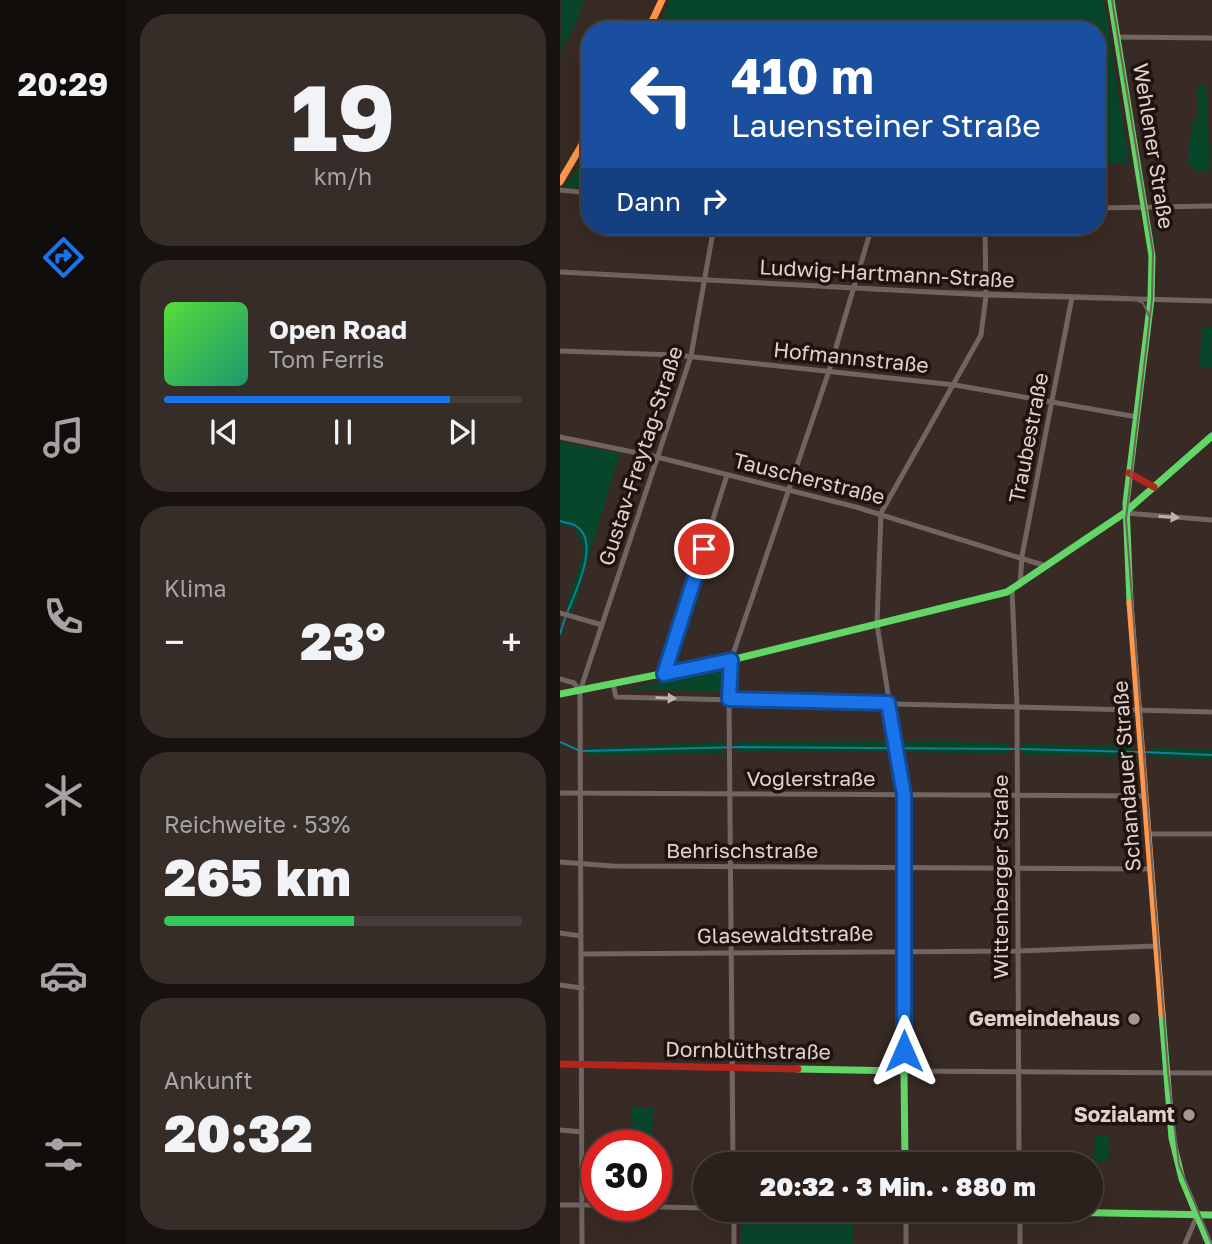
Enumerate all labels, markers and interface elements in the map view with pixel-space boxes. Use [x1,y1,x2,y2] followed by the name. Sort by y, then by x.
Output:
[731,46,874,105] text: 410 m
[616,49,707,140] icon: left
[1128,61,1180,230] street label: Wehlener Straße
[291,62,395,171] text: 19
[18,65,108,103] text: 20:29
[731,106,1041,144] text: Lauensteiner Straße
[314,162,372,190] text: km/h
[695,182,733,220] icon: right
[616,186,681,217] text: Dann
[39,233,88,282] icon: directions
[759,253,1015,293] street label: Ludwig-Hartmann-Straße
[269,314,407,345] text: Open Road
[772,336,930,378] street label: Hofmannstraße
[592,343,688,569] street label: Gustav-Freytag-Straße
[269,345,384,373] text: Tom Ferris
[1003,370,1053,505] street label: Traubestraße
[39,413,88,462] icon: music
[205,413,243,451] icon: previous
[324,413,362,451] icon: pause
[443,413,481,451] icon: next
[731,447,888,509] street label: Tauscherstraße
[1158,511,1180,522] one-way arrow
[674,519,734,579] pin
[685,530,723,568] icon: arrive
[164,574,227,602] text: Klima
[39,592,88,641] icon: phone
[300,609,386,671] text: 23°
[164,619,185,664] text: −
[501,619,522,664] text: +
[1106,680,1146,872] street label: Schandauer Straße
[655,692,677,703] one-way arrow
[747,765,875,791] street label: Voglerstraße
[39,771,88,820] icon: climate
[987,775,1013,979] street label: Wittenberger Straße
[164,810,350,838] text: Reichweite · 53%
[666,837,818,863] street label: Behrischstraße
[164,845,351,907] text: 265 km
[697,919,873,949] street label: Glasewaldtstraße
[39,951,88,1000] icon: car
[969,1005,1120,1031] place label: Gemeindehaus
[1126,1011,1142,1027] marker: Gemeindehaus
[867,1014,941,1088] position arrow
[665,1036,831,1064] street label: Dornblüthstraße
[164,1066,252,1094] text: Ankunft
[164,1101,313,1163] text: 20:32
[1074,1101,1175,1127] place label: Sozialamt
[1181,1107,1197,1123] marker: Sozialamt
[39,1130,88,1179] icon: filters
[581,1130,672,1221] speed limit sign: 30
[760,1171,1036,1202] text: 20:32 · 3 Min. · 880 m

